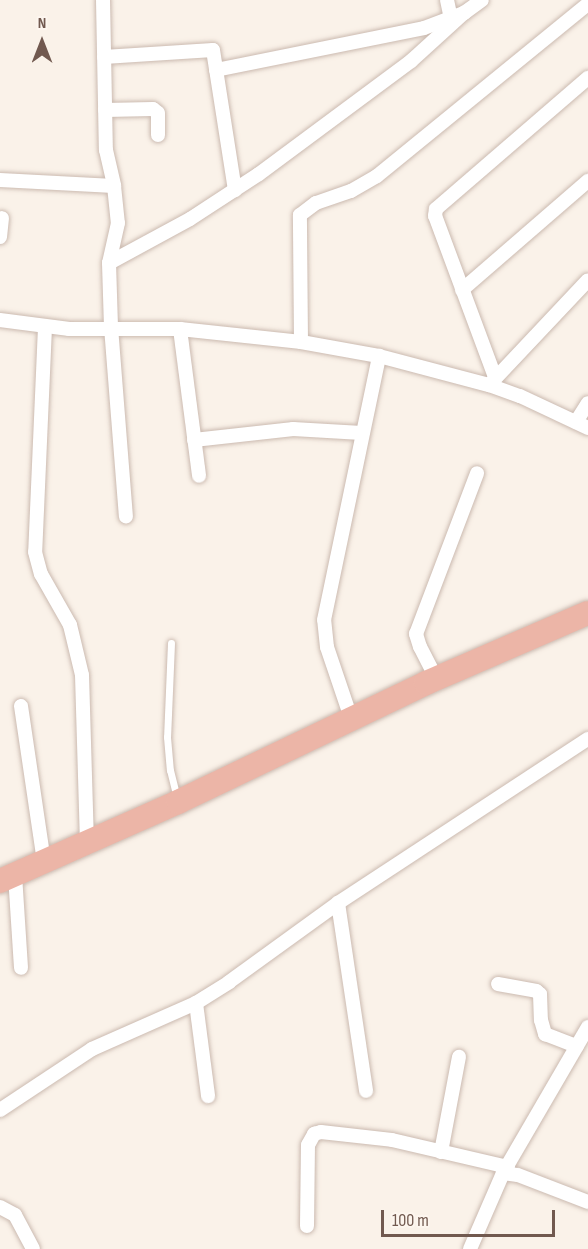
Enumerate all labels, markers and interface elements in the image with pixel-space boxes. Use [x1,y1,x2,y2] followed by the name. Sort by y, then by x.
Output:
[12,12,72,72] north arrow
[38,14,46,33] text: N
[384,1198,558,1236] scale bar
[392,1210,429,1231] text: 100 m

